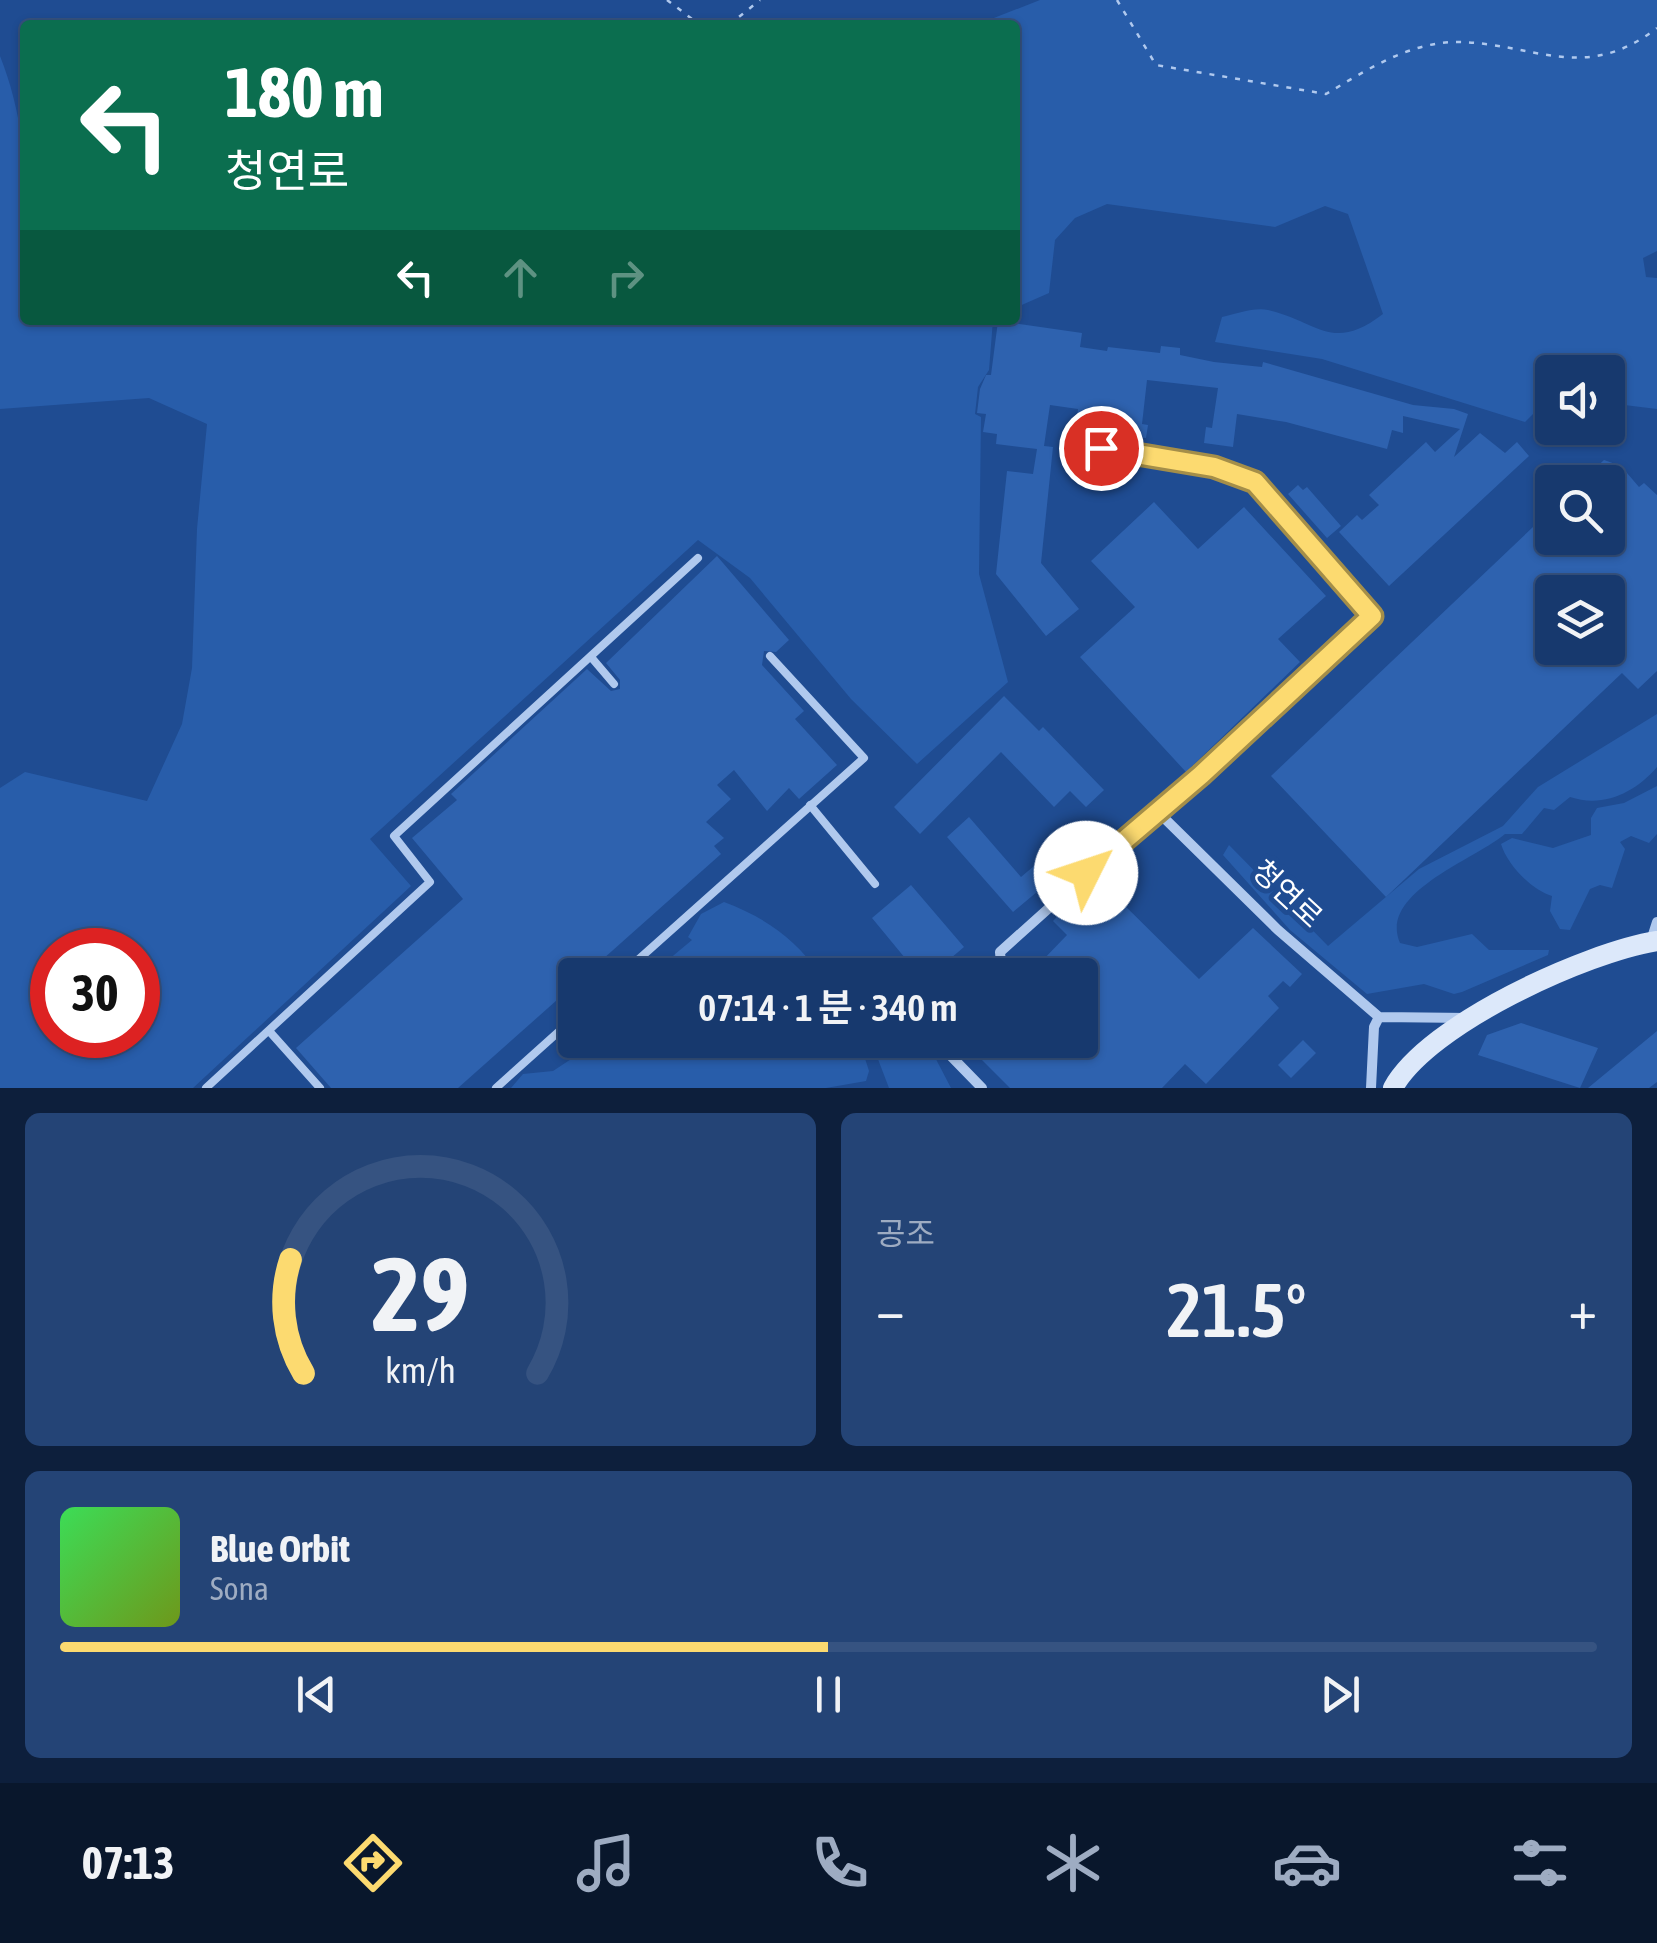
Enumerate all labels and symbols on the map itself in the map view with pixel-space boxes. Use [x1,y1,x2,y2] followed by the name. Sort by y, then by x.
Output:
[1059,406,1144,491] pin
[1034,821,1138,925] position arrow
[1246,853,1330,934] street label: 청연로
[30,928,160,1058] speed limit sign: 30

